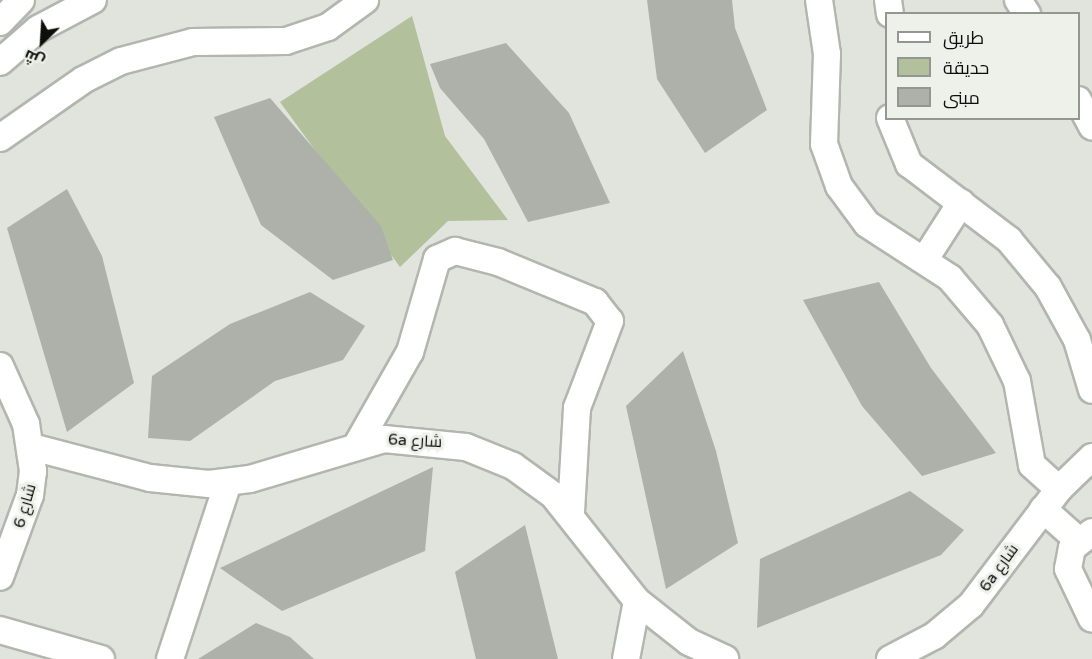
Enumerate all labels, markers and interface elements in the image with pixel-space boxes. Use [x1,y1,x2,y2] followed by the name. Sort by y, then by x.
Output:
[12,12,72,72] north arrow
[885,12,1080,120] legend
[943,27,984,49] text: طريق
[21,45,48,72] text: ش
[943,57,989,79] text: حديقة
[943,87,980,109] text: مبنى
[387,430,443,452] street label: 6a شارع
[10,482,40,530] street label: شارع 6
[975,540,1023,596] street label: 6a شارع

